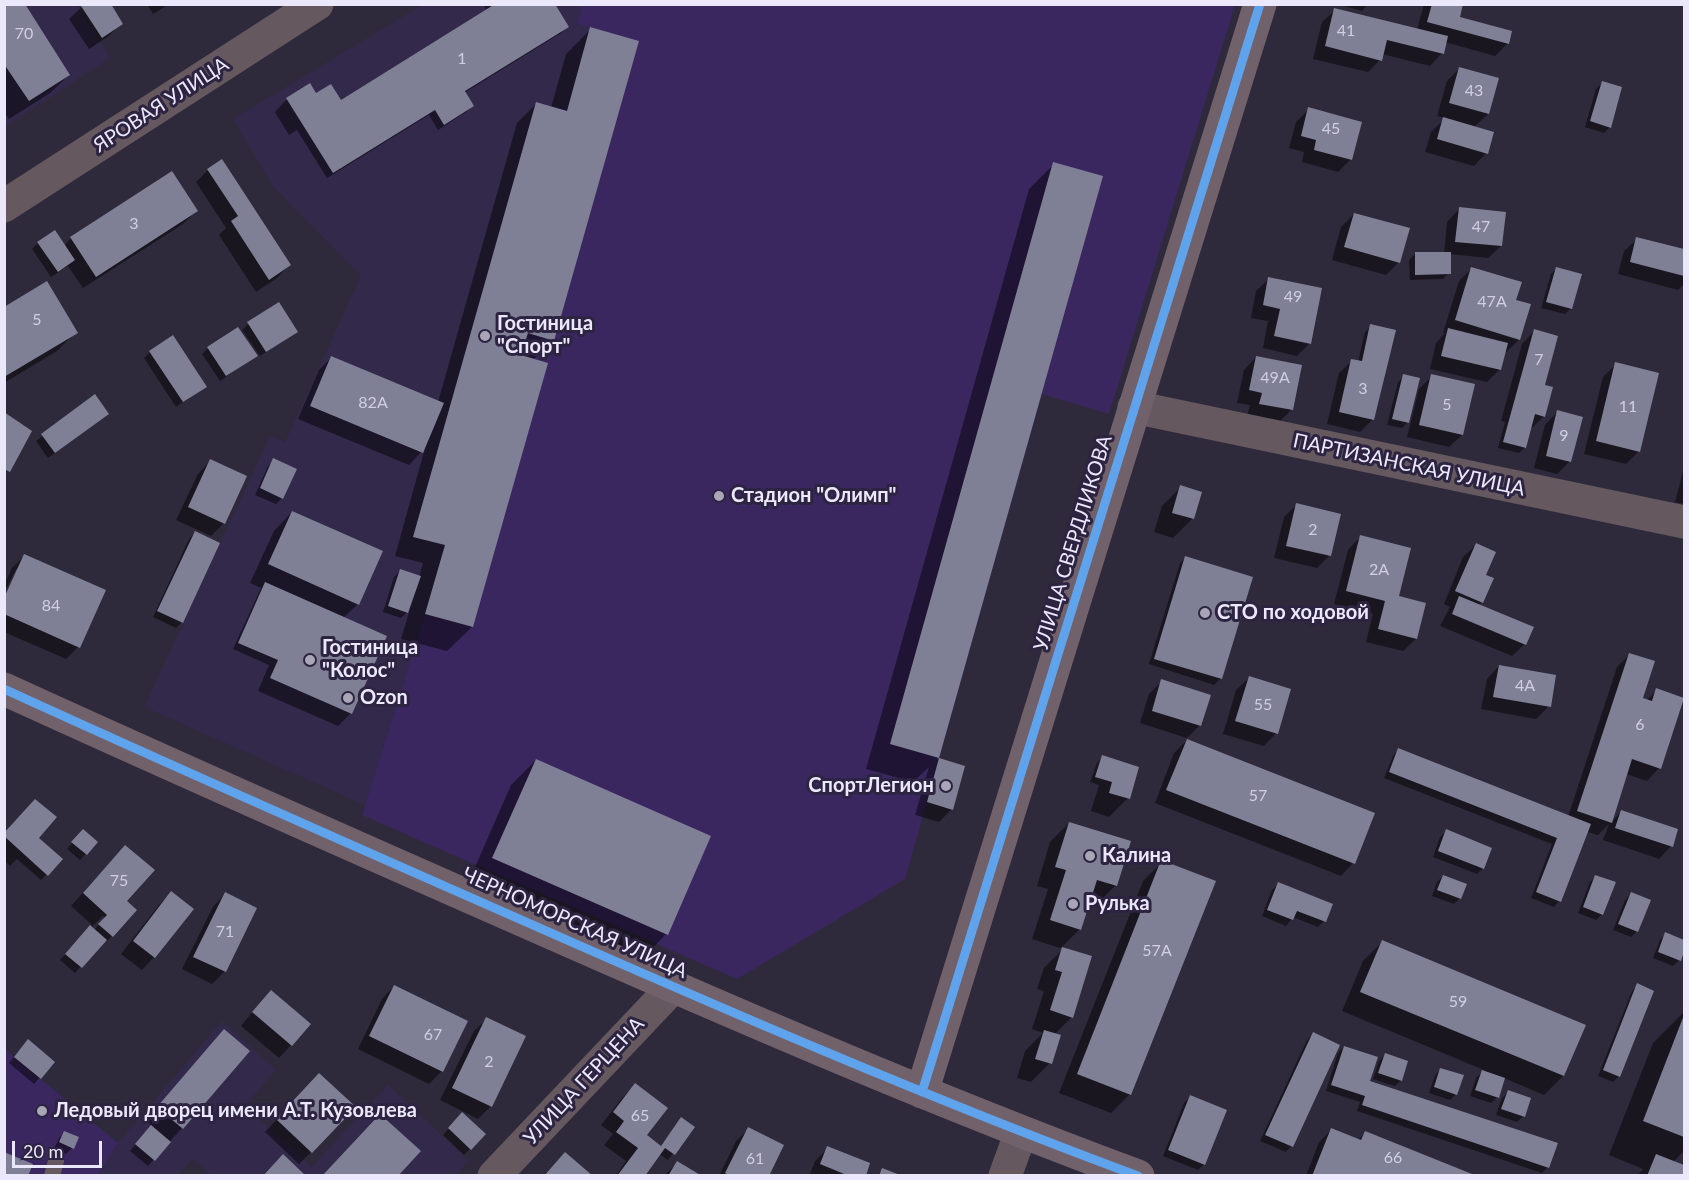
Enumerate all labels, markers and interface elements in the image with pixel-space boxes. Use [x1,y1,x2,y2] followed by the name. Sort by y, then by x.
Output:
[1337,21,1355,41] house number: 41
[15,24,33,44] house number: 70
[457,49,467,69] house number: 1
[89,52,233,158] street label: ЯРОВАЯ УЛИЦА
[1465,81,1483,101] house number: 43
[1322,119,1340,139] house number: 45
[129,214,139,234] house number: 3
[1472,217,1490,237] house number: 47
[1284,287,1302,307] house number: 49
[1477,292,1507,312] house number: 47А
[32,310,42,330] house number: 5
[497,312,593,359] place label: Гостиница "Спорт"
[478,329,492,343] marker: Гостиница "Спорт"
[1534,350,1544,370] house number: 7
[1260,368,1290,388] house number: 49А
[1358,379,1368,399] house number: 3
[358,393,388,413] house number: 82А
[1442,395,1452,415] house number: 5
[1619,397,1637,417] house number: 11
[1559,426,1569,446] house number: 9
[1291,429,1527,501] street label: ПАРТИЗАНСКАЯ УЛИЦА
[1029,432,1117,654] street label: УЛИЦА СВЕРДЛИКОВА
[731,484,897,508] place label: Стадион "Олимп"
[712,489,726,503] marker: Стадион "Олимп"
[1308,520,1318,540] house number: 2
[1369,560,1389,580] house number: 2А
[42,596,60,616] house number: 84
[1217,601,1369,625] place label: СТО по ходовой
[1198,606,1212,620] marker: СТО по ходовой
[322,636,418,683] place label: Гостиница "Колос"
[303,653,317,667] marker: Гостиница "Колос"
[1515,676,1535,696] house number: 4А
[360,686,408,710] place label: Ozon
[341,691,355,705] marker: Ozon
[1254,695,1272,715] house number: 55
[1635,715,1645,735] house number: 6
[808,774,934,798] place label: СпортЛегион
[939,779,953,793] marker: СпортЛегион
[1249,786,1267,806] house number: 57
[1102,844,1171,868] place label: Калина
[1083,849,1097,863] marker: Калина
[459,863,691,983] street label: ЧЕРНОМОРСКАЯ УЛИЦА
[110,871,128,891] house number: 75
[1085,892,1150,916] place label: Рулька
[1066,897,1080,911] marker: Рулька
[216,922,234,942] house number: 71
[1142,941,1172,961] house number: 57А
[1449,992,1467,1012] house number: 59
[519,1012,649,1150] street label: УЛИЦА ГЕРЦЕНА
[424,1025,442,1045] house number: 67
[484,1052,494,1072] house number: 2
[54,1099,417,1123] place label: Ледовый дворец имени А.Т. Кузовлева
[35,1104,49,1118] marker: Ледовый дворец имени А.Т. Кузовлева
[631,1106,649,1126] house number: 65
[15,1129,105,1167] scale bar
[23,1140,63,1162] text: 20 m
[1384,1148,1402,1168] house number: 66
[746,1149,764,1169] house number: 61

